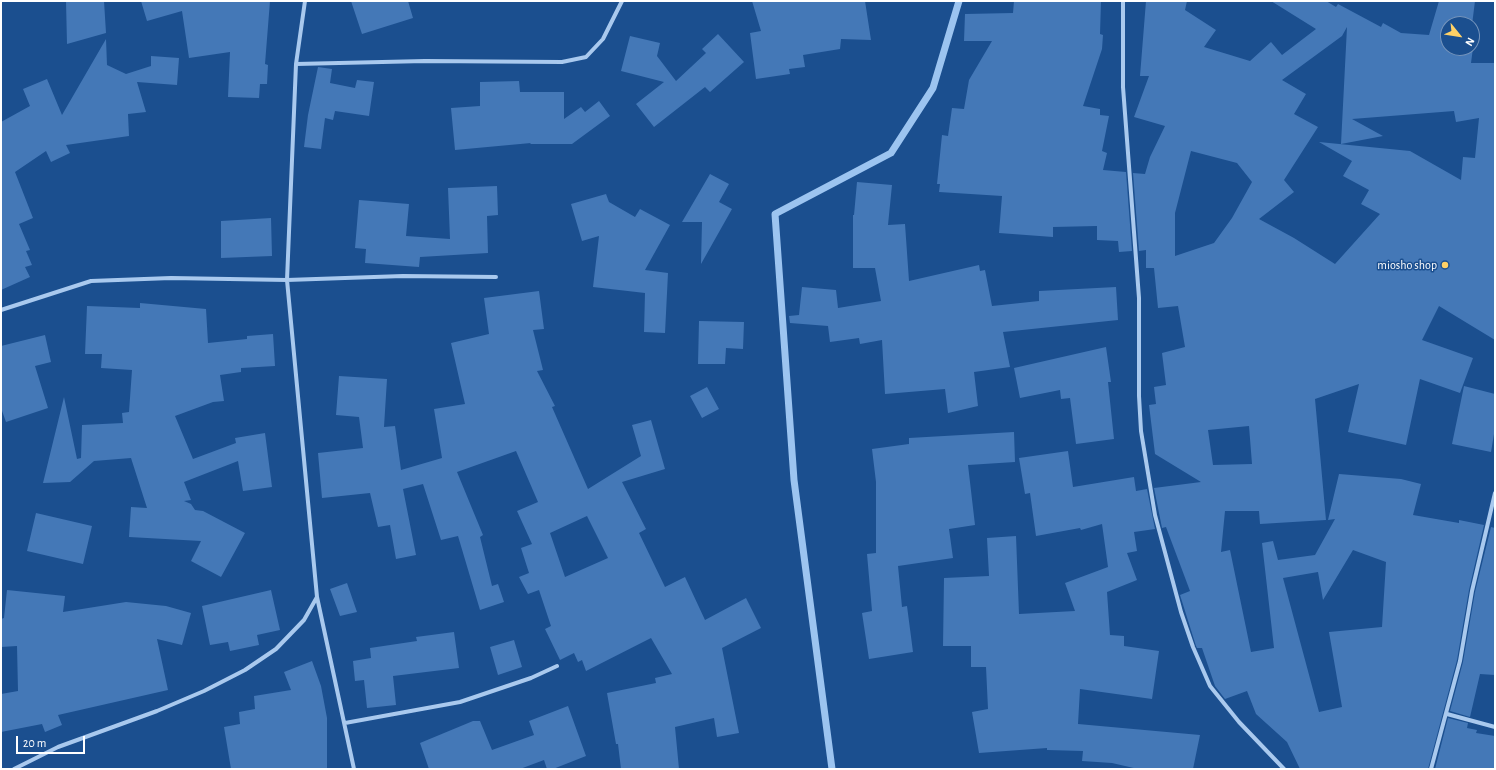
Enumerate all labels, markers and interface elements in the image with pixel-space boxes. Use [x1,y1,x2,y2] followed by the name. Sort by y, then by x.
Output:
[1440,16,1480,56] north arrow
[1463,36,1477,48] text: N
[1377,258,1437,272] place label: miosho shop
[1440,260,1450,270] marker: miosho shop
[18,728,87,754] scale bar
[23,737,46,749] text: 20 m

